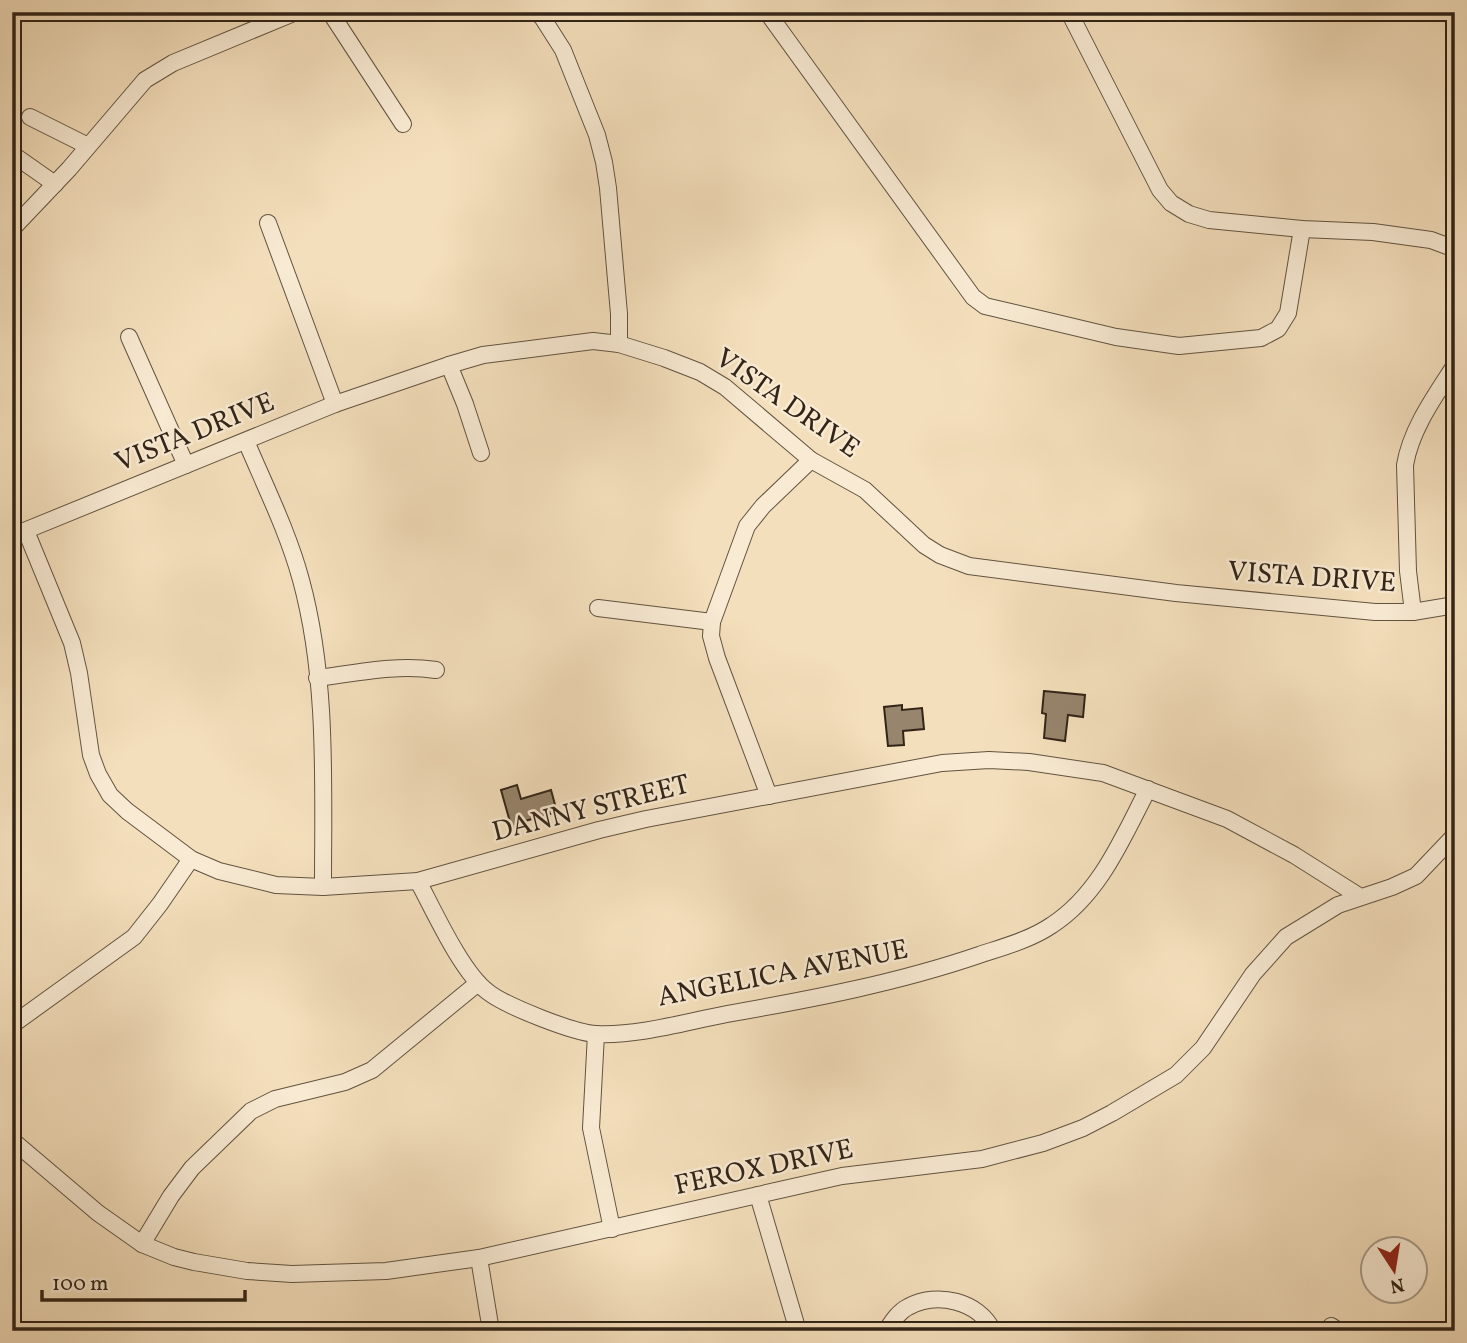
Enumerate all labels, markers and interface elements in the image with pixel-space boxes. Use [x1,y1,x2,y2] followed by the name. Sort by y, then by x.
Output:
[707,340,867,468] street label: VISTA DRIVE
[109,383,281,483] street label: VISTA DRIVE
[1226,553,1398,603] street label: VISTA DRIVE
[488,766,694,852] street label: DANNY STREET
[654,931,912,1017] street label: ANGELICA AVENUE
[671,1130,857,1206] street label: FEROX DRIVE
[1358,1234,1428,1304] north arrow
[42,1259,245,1303] scale bar
[52,1270,109,1299] text: 100 m
[1387,1271,1407,1299] text: N

